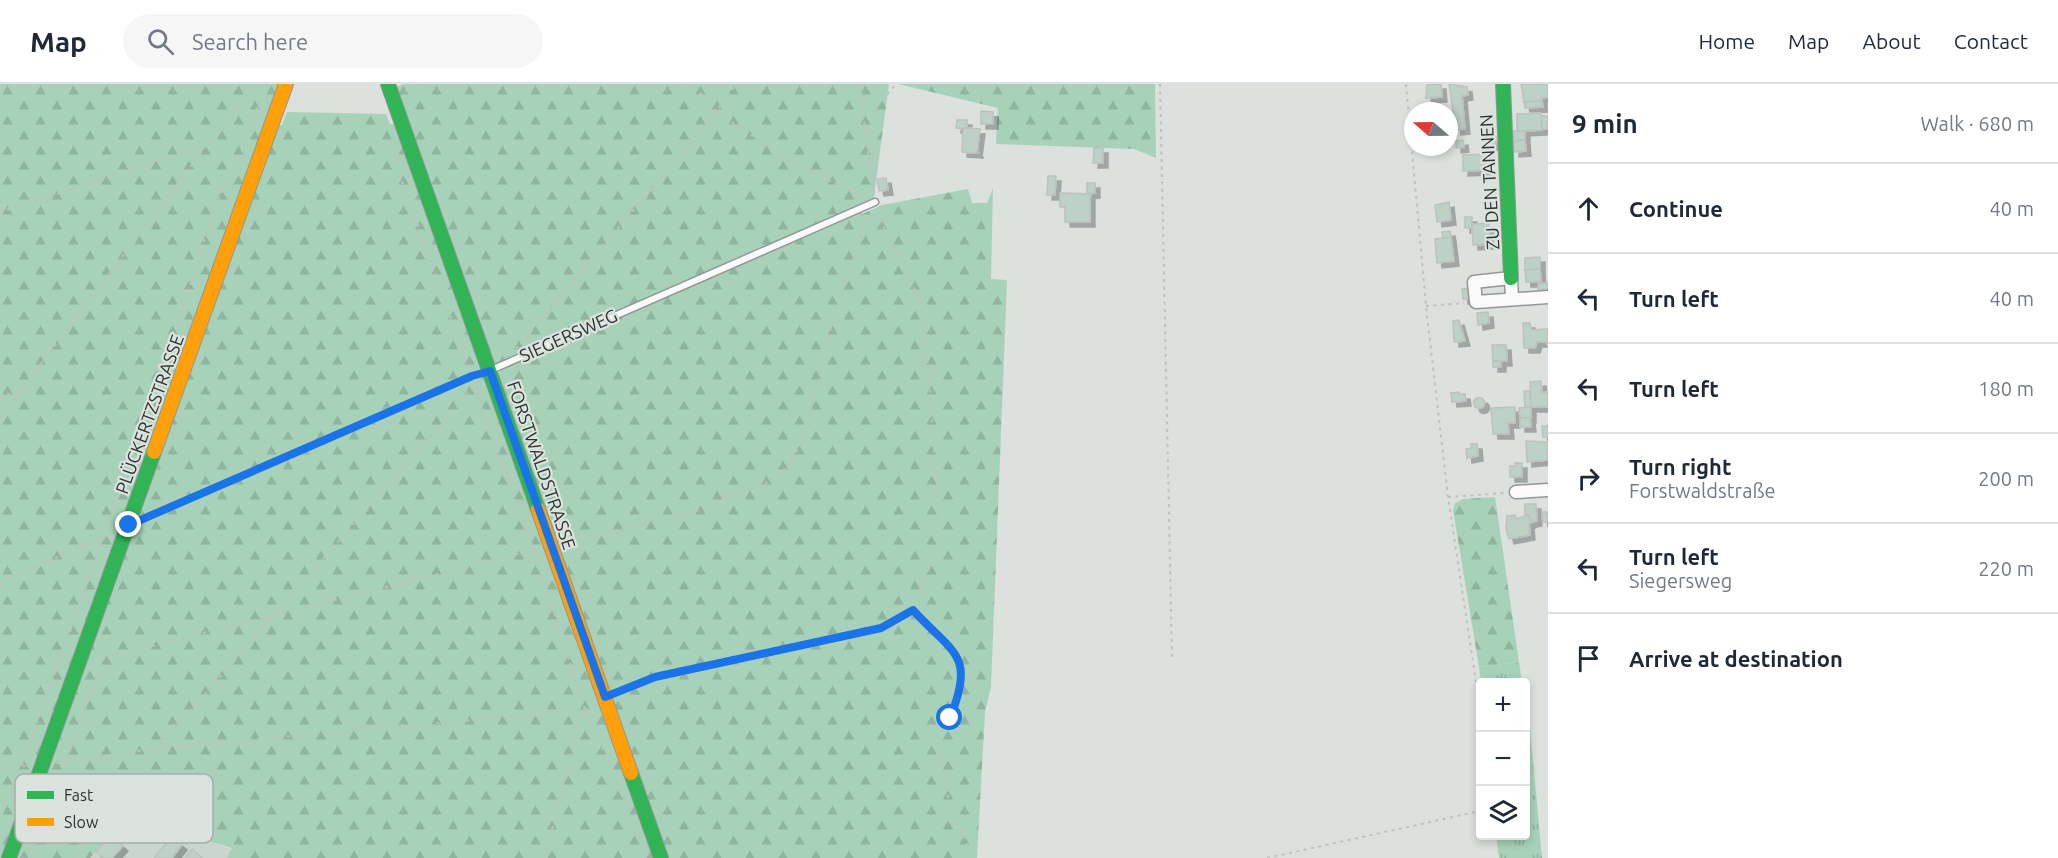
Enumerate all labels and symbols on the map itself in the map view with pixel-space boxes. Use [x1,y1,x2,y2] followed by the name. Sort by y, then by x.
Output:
[1404,102,1458,156] north arrow
[1475,114,1503,250] street label: ZU DEN TANNEN
[516,305,620,365] street label: SIEGERSWEG
[111,332,187,496] street label: PLÜCKERTZSTRASSE
[504,378,580,552] street label: FORSTWALDSTRASSE
[115,511,141,537] route end
[936,704,962,730] route start
[15,774,213,843] legend
[64,786,94,804] text: Fast
[64,813,99,831] text: Slow

